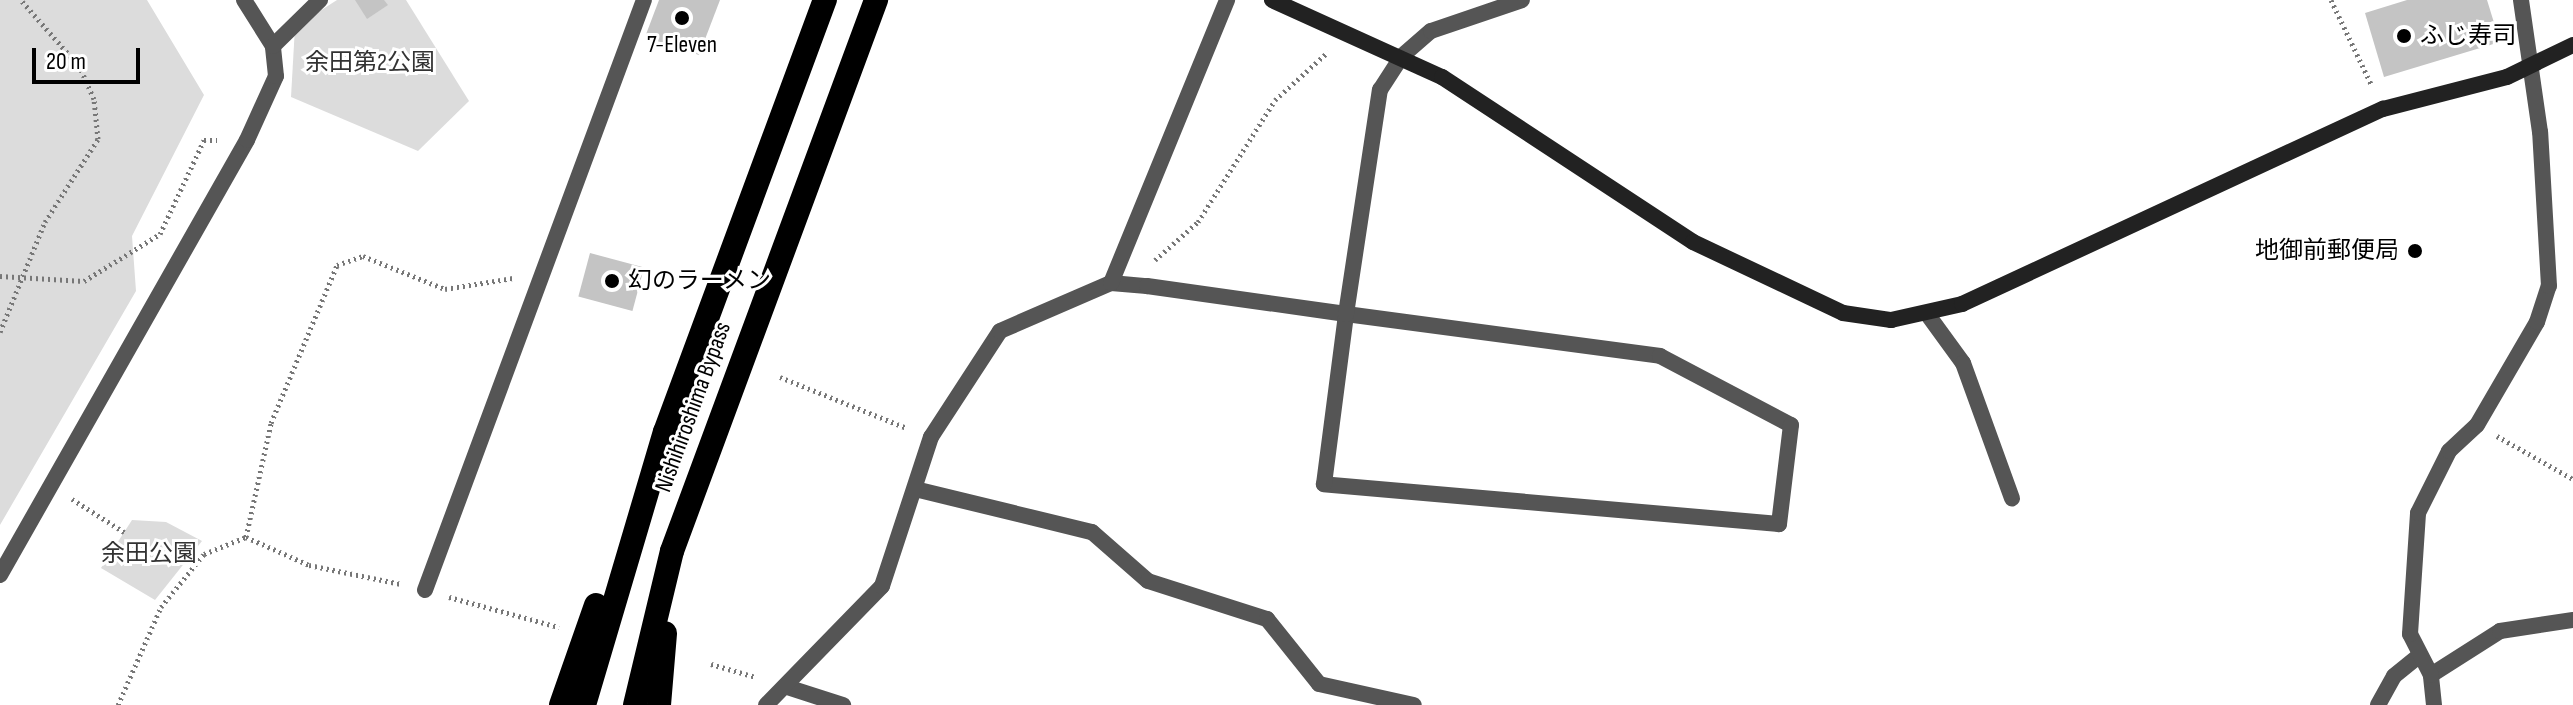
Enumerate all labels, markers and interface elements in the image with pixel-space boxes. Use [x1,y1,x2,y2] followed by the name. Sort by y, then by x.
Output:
[673,9,691,27] marker: 7-Eleven
[2420,22,2516,50] place label: ふじ寿司
[2395,27,2413,45] marker: ふじ寿司
[647,31,717,59] place label: 7-Eleven
[36,32,144,82] scale bar
[46,47,86,76] text: 20 m
[305,49,435,77] park label: 余田第2公園
[2255,237,2399,265] place label: 地御前郵便局
[2406,242,2424,260] marker: 地御前郵便局
[628,267,772,295] place label: 幻のラーメン
[603,272,621,290] marker: 幻のラーメン
[649,318,737,496] street label: Nishihiroshima Bypass
[101,540,197,568] park label: 余田公園

